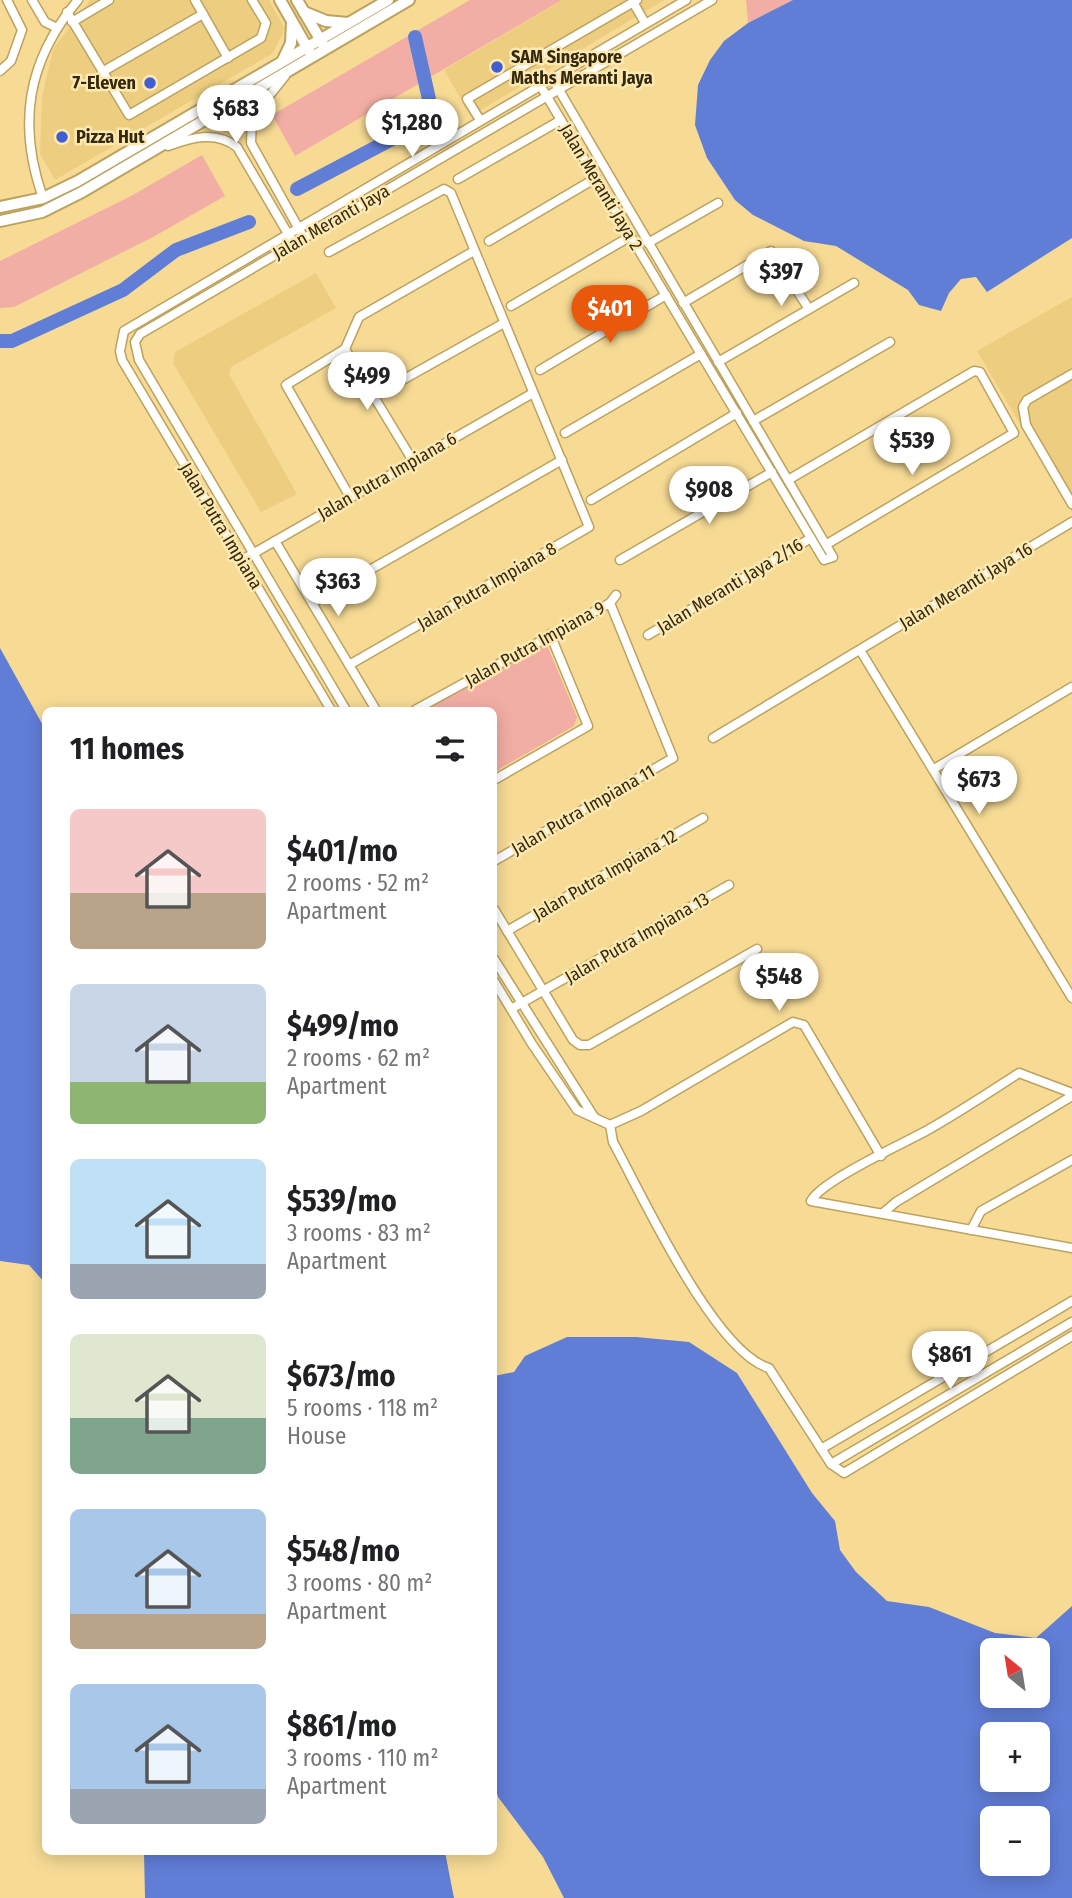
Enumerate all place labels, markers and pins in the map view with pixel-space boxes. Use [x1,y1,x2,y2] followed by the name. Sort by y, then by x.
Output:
[511,46,653,89] place label: SAM Singapore Maths Meranti Jaya
[489,59,505,75] marker: SAM Singapore Maths Meranti Jaya
[73,72,136,94] place label: 7-Eleven
[142,75,158,91] marker: 7-Eleven
[195,86,277,145] pin: $683
[355,100,469,159] pin: $1,280
[76,126,145,148] place label: Pizza Hut
[54,129,70,145] marker: Pizza Hut
[740,248,822,308] pin: $397
[569,286,651,345] pin: $401
[326,352,408,412] pin: $499
[871,418,953,477] pin: $539
[668,466,750,526] pin: $908
[297,558,379,618] pin: $363
[938,756,1020,816] pin: $673
[738,954,820,1013] pin: $548
[909,1332,991,1391] pin: $861

